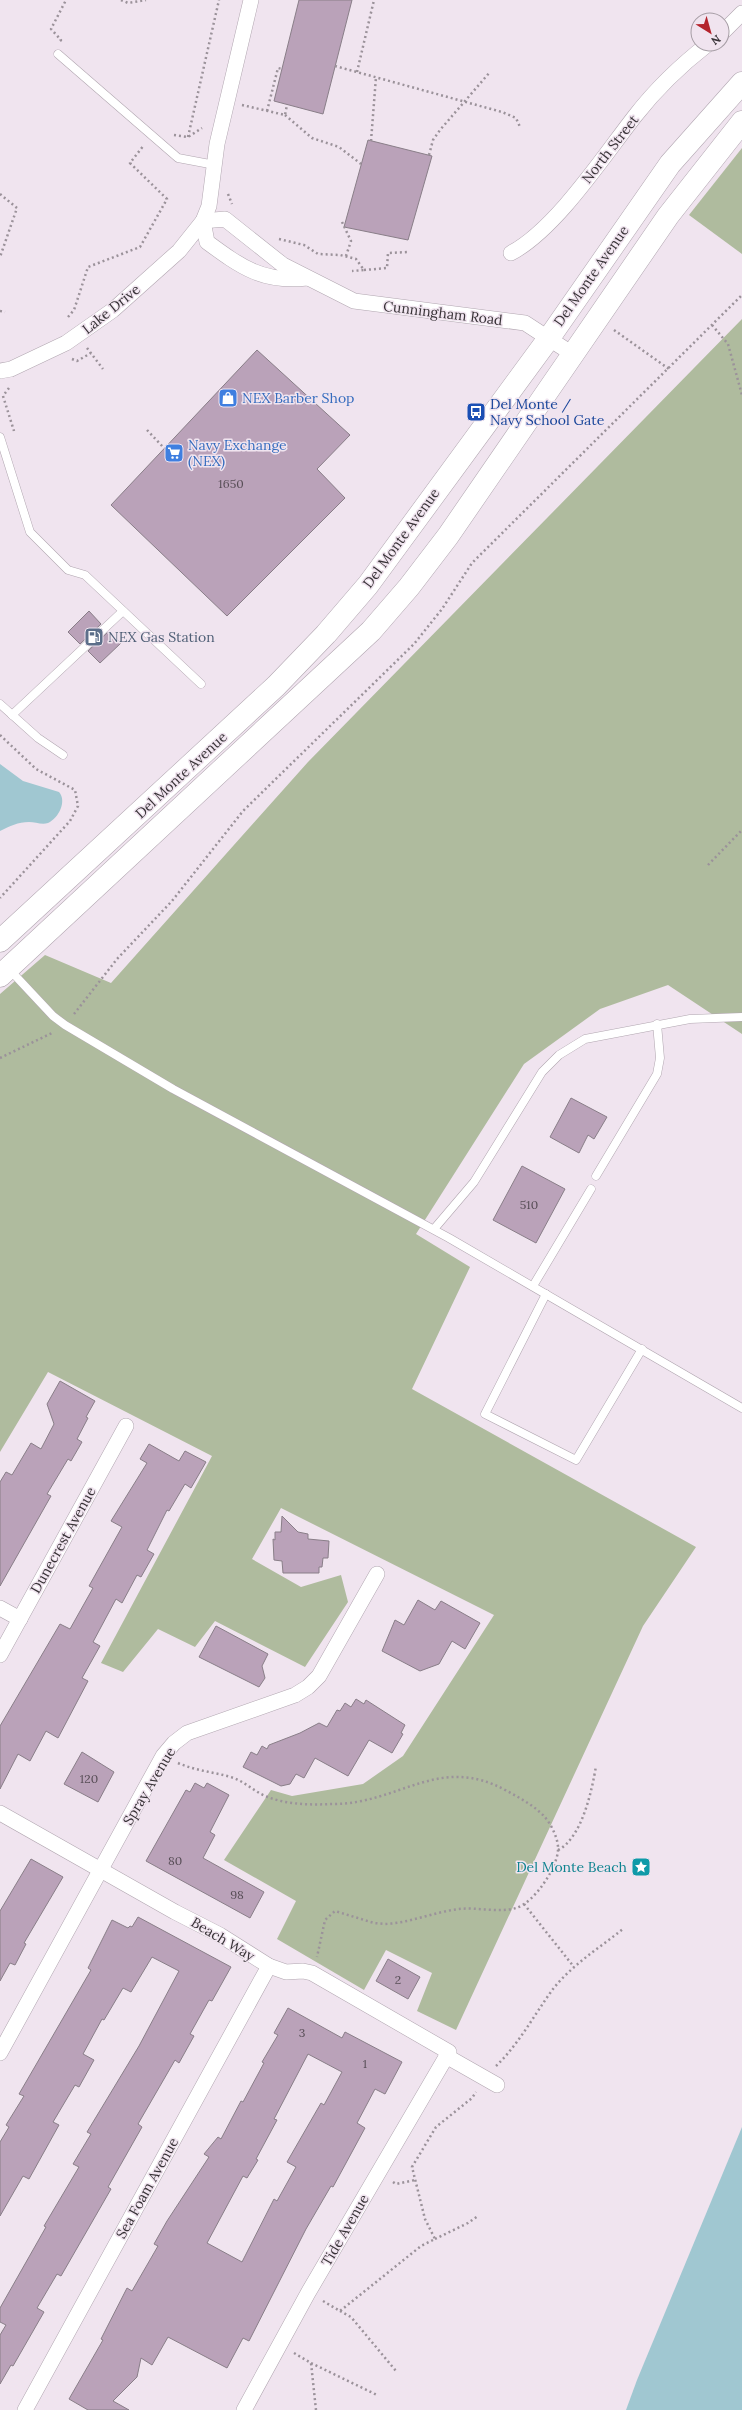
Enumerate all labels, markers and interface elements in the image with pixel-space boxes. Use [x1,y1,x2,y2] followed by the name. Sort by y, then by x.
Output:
[690,12,730,52] north arrow
[708,32,724,48] text: N
[578,111,643,187] street label: North Street
[549,222,633,330] street label: Del Monte Avenue
[78,280,144,338] street label: Lake Drive
[382,297,504,329] street label: Cunningham Road
[217,387,239,409] shop icon: NEX Barber Shop
[242,389,354,407] place label: NEX Barber Shop
[490,395,605,429] place label: Del Monte / Navy School Gate
[465,401,487,423] bus stop icon: Del Monte / Navy School Gate
[188,436,287,470] place label: Navy Exchange (NEX)
[163,442,185,464] supermarket icon: Navy Exchange (NEX)
[218,476,244,491] house number: 1650
[359,484,444,591] street label: Del Monte Avenue
[83,626,105,648] fuel station icon: NEX Gas Station
[108,628,215,646] place label: NEX Gas Station
[131,728,231,822] street label: Del Monte Avenue
[520,1197,538,1212] house number: 510
[26,1483,100,1596] street label: Dunecrest Avenue
[119,1743,180,1828] street label: Spray Avenue
[80,1771,98,1786] house number: 120
[168,1853,182,1868] house number: 80
[630,1856,652,1878] place icon: Del Monte Beach
[516,1858,627,1876] place label: Del Monte Beach
[230,1887,244,1902] house number: 98
[188,1913,259,1965] street label: Beach Way
[395,1972,401,1987] house number: 2
[299,2025,306,2040] house number: 3
[363,2056,367,2071] house number: 1
[112,2134,182,2242] street label: Sea Foam Avenue
[317,2190,373,2269] street label: Tide Avenue

